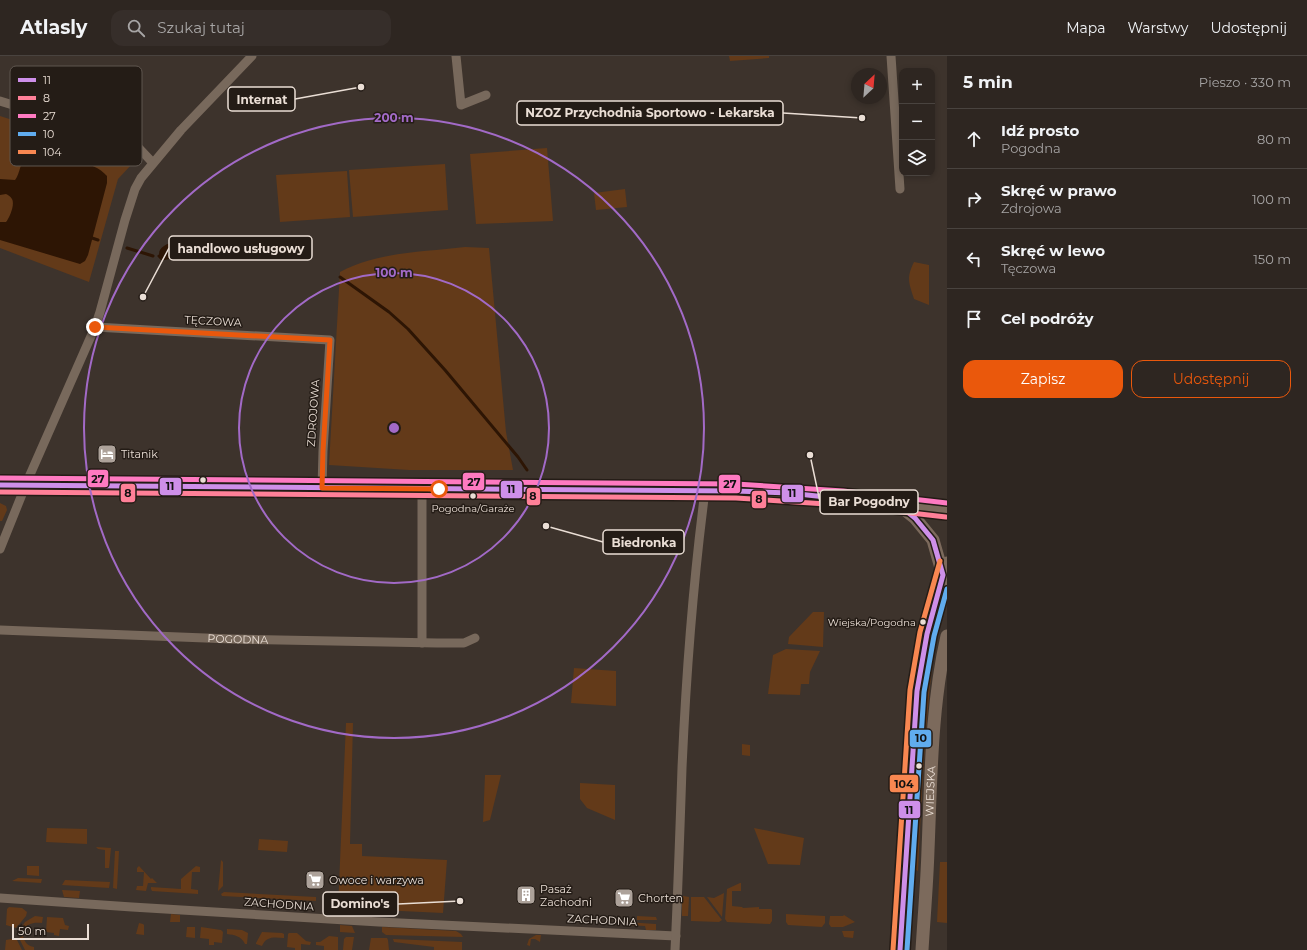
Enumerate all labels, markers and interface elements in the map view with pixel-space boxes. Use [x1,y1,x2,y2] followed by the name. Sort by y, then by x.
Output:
[111,10,391,46] search box
[20,16,87,39] text: Atlasly
[125,17,147,39] icon: search
[157,18,245,37] text: Szukaj tutaj
[1066,19,1106,37] text: Mapa
[1128,19,1188,37] text: Warstwy
[1210,19,1287,37] text: Udostępnij
[10,66,142,166] legend
[851,68,887,104] north arrow
[899,68,935,176] map controls
[899,68,935,104] button: +
[963,72,1013,92] text: 5 min
[43,73,51,87] text: 11
[1199,74,1291,90] text: Pieszo · 330 m
[228,87,295,111] callout: Internat
[43,91,50,105] text: 8
[237,92,288,107] text: Internat
[517,101,783,125] callout: NZOZ Przychodnia Sportowo - Lekarska
[899,104,935,140] button: −
[525,105,775,120] text: NZOZ Przychodnia Sportowo - Lekarska
[43,109,56,123] text: 27
[374,110,414,125] text: 200 m
[1001,121,1079,140] text: Idź prosto
[43,127,54,141] text: 10
[963,128,985,150] icon: ahead
[1257,131,1291,147] text: 80 m
[899,140,935,176] button: layers
[1001,140,1061,156] text: Pogodna
[43,145,62,159] text: 104
[1001,181,1117,200] text: Skręć w prawo
[963,188,985,210] icon: right
[1252,191,1291,207] text: 100 m
[1001,200,1062,216] text: Zdrojowa
[169,236,312,260] callout: handlowo usługowy
[177,241,305,256] text: handlowo usługowy
[1001,241,1105,260] text: Skręć w lewo
[963,248,985,270] icon: left
[1253,251,1291,267] text: 150 m
[1001,260,1056,276] text: Tęczowa
[376,265,412,280] text: 100 m
[963,308,985,330] icon: arrive
[1001,309,1093,328] text: Cel podróży
[184,313,242,329] street label: TĘCZOWA
[86,318,104,336] route end
[963,360,1123,398] button: Zapisz
[1131,360,1291,398] button: Udostępnij
[304,379,322,447] street label: ZDROJOWA
[387,421,401,435] centre of rings
[96,443,118,465] hotel icon: Titanik
[121,447,158,461] place label: Titanik
[87,469,109,488] line badge: 27
[91,472,105,486] text: 27
[462,472,485,491] line badge: 27
[718,474,741,494] line badge: 27
[198,475,208,485] unlabelled marker
[467,475,481,489] text: 27
[159,477,182,496] line badge: 11
[723,477,737,491] text: 27
[166,479,174,493] text: 11
[430,480,448,498] route start
[500,480,523,499] line badge: 11
[507,482,515,496] text: 11
[120,483,136,503] line badge: 8
[781,484,804,503] line badge: 11
[124,486,132,500] text: 8
[788,486,796,500] text: 11
[526,487,541,506] line badge: 8
[529,489,537,503] text: 8
[751,490,767,509] line badge: 8
[820,490,918,514] callout: Bar Pogodny
[468,491,478,501] marker: Pogodna/Garaże
[755,492,763,506] text: 8
[828,494,911,509] text: Bar Pogodny
[431,502,515,515] place label: Pogodna/Garaże
[603,530,684,554] callout: Biedronka
[611,535,677,550] text: Biedronka
[828,616,916,629] place label: Wiejska/Pogodna
[918,617,928,627] marker: Wiejska/Pogodna
[207,631,268,647] street label: POGODNA
[909,729,932,748] line badge: 10
[915,731,927,745] text: 10
[914,761,924,771] unlabelled marker
[922,766,938,817] street label: WIEJSKA
[889,774,919,793] line badge: 104
[894,777,914,791] text: 104
[898,800,921,819] line badge: 11
[905,803,913,817] text: 11
[304,869,326,891] supermarket icon: Owoce i warzywa
[329,873,424,887] place label: Owoce i warzywa
[540,882,592,909] place label: Pasaż Zachodni
[515,884,537,906] building icon: Pasaż Zachodni
[613,887,635,909] supermarket icon: Chorten
[638,891,683,905] place label: Chorten
[323,892,398,916] callout: Domino's
[244,895,315,913] street label: ZACHODNIA
[330,896,390,911] text: Domino's
[567,911,637,929] street label: ZACHODNIA
[12,922,89,941] scale bar
[18,924,46,938] text: 50 m

